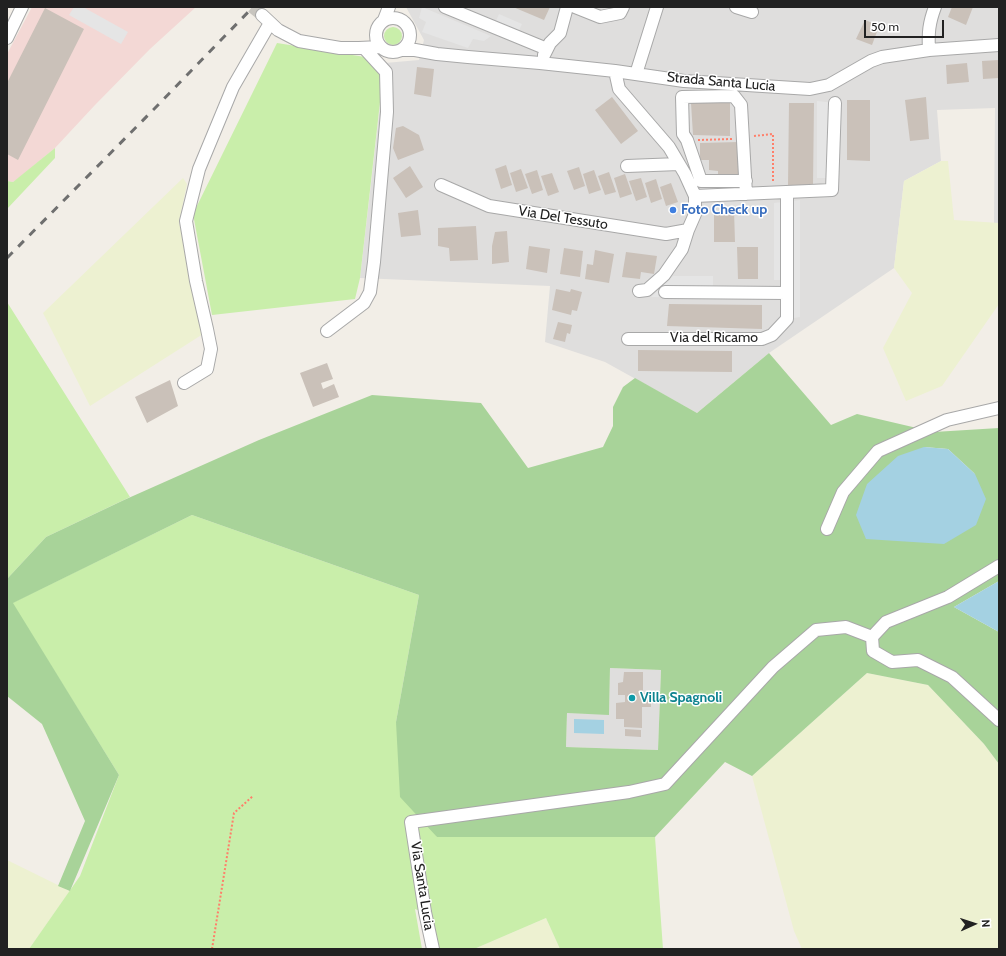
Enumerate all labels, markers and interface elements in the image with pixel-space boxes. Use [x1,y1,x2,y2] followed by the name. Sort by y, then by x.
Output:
[866,12,946,38] scale bar
[871,19,899,34] text: 50 m
[666,69,776,95] street label: Strada Santa Lucia
[681,202,767,218] place label: Foto Check up
[517,203,609,233] street label: Via Del Tessuto
[668,205,678,215] marker: Foto Check up
[670,330,758,346] street label: Via del Ricamo
[640,690,722,706] place label: Villa Spagnoli
[627,693,637,703] marker: Villa Spagnoli
[407,840,437,932] street label: Via Santa Lucia
[954,904,994,944] north arrow
[979,919,993,928] text: N

